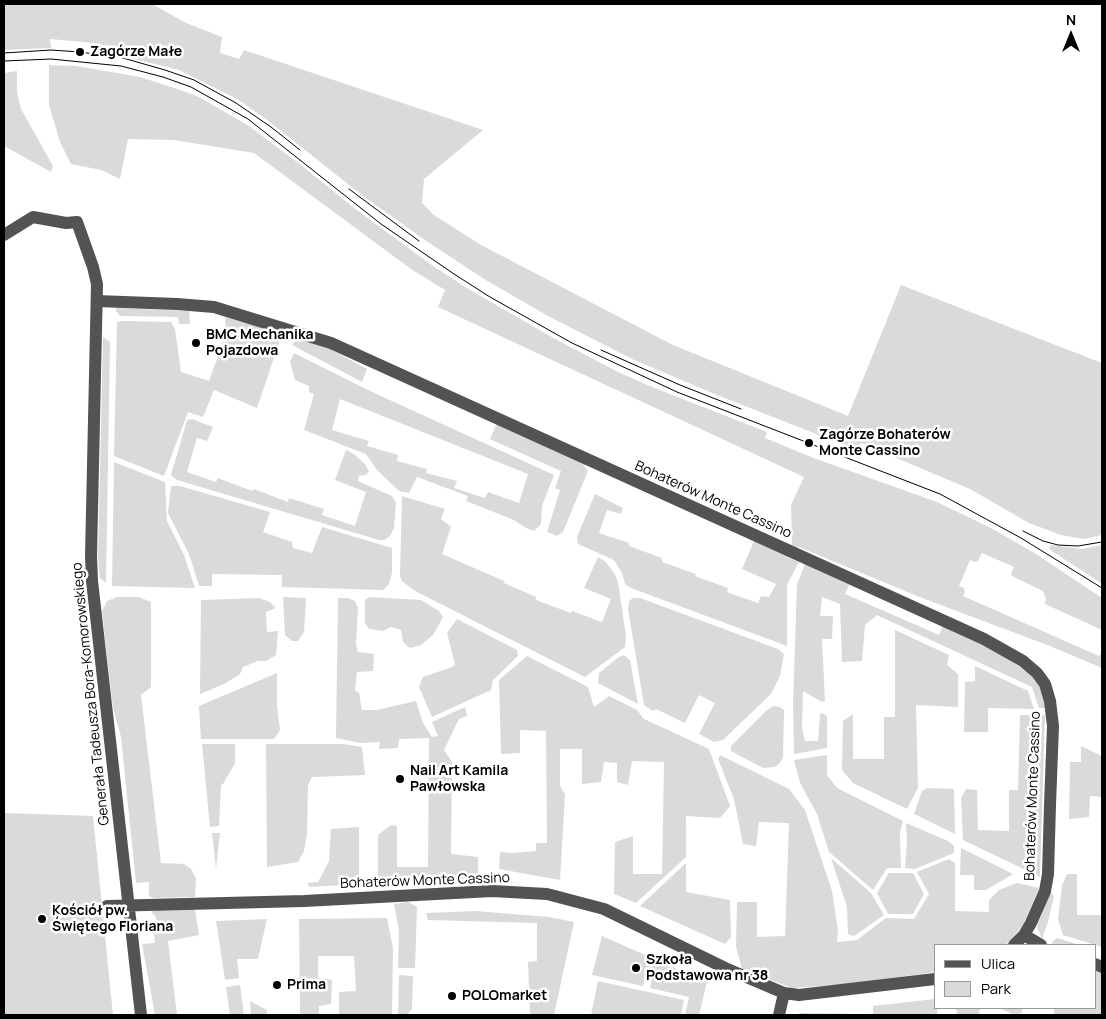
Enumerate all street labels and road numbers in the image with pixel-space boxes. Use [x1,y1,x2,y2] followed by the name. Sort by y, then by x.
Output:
[632,458,794,542] street label: Bohaterów Monte Cassino
[69,562,113,826] street label: Generała Tadeusza Bora-Komorowskiego
[1022,711,1044,881] street label: Bohaterów Monte Cassino
[340,870,510,892] street label: Bohaterów Monte Cassino

